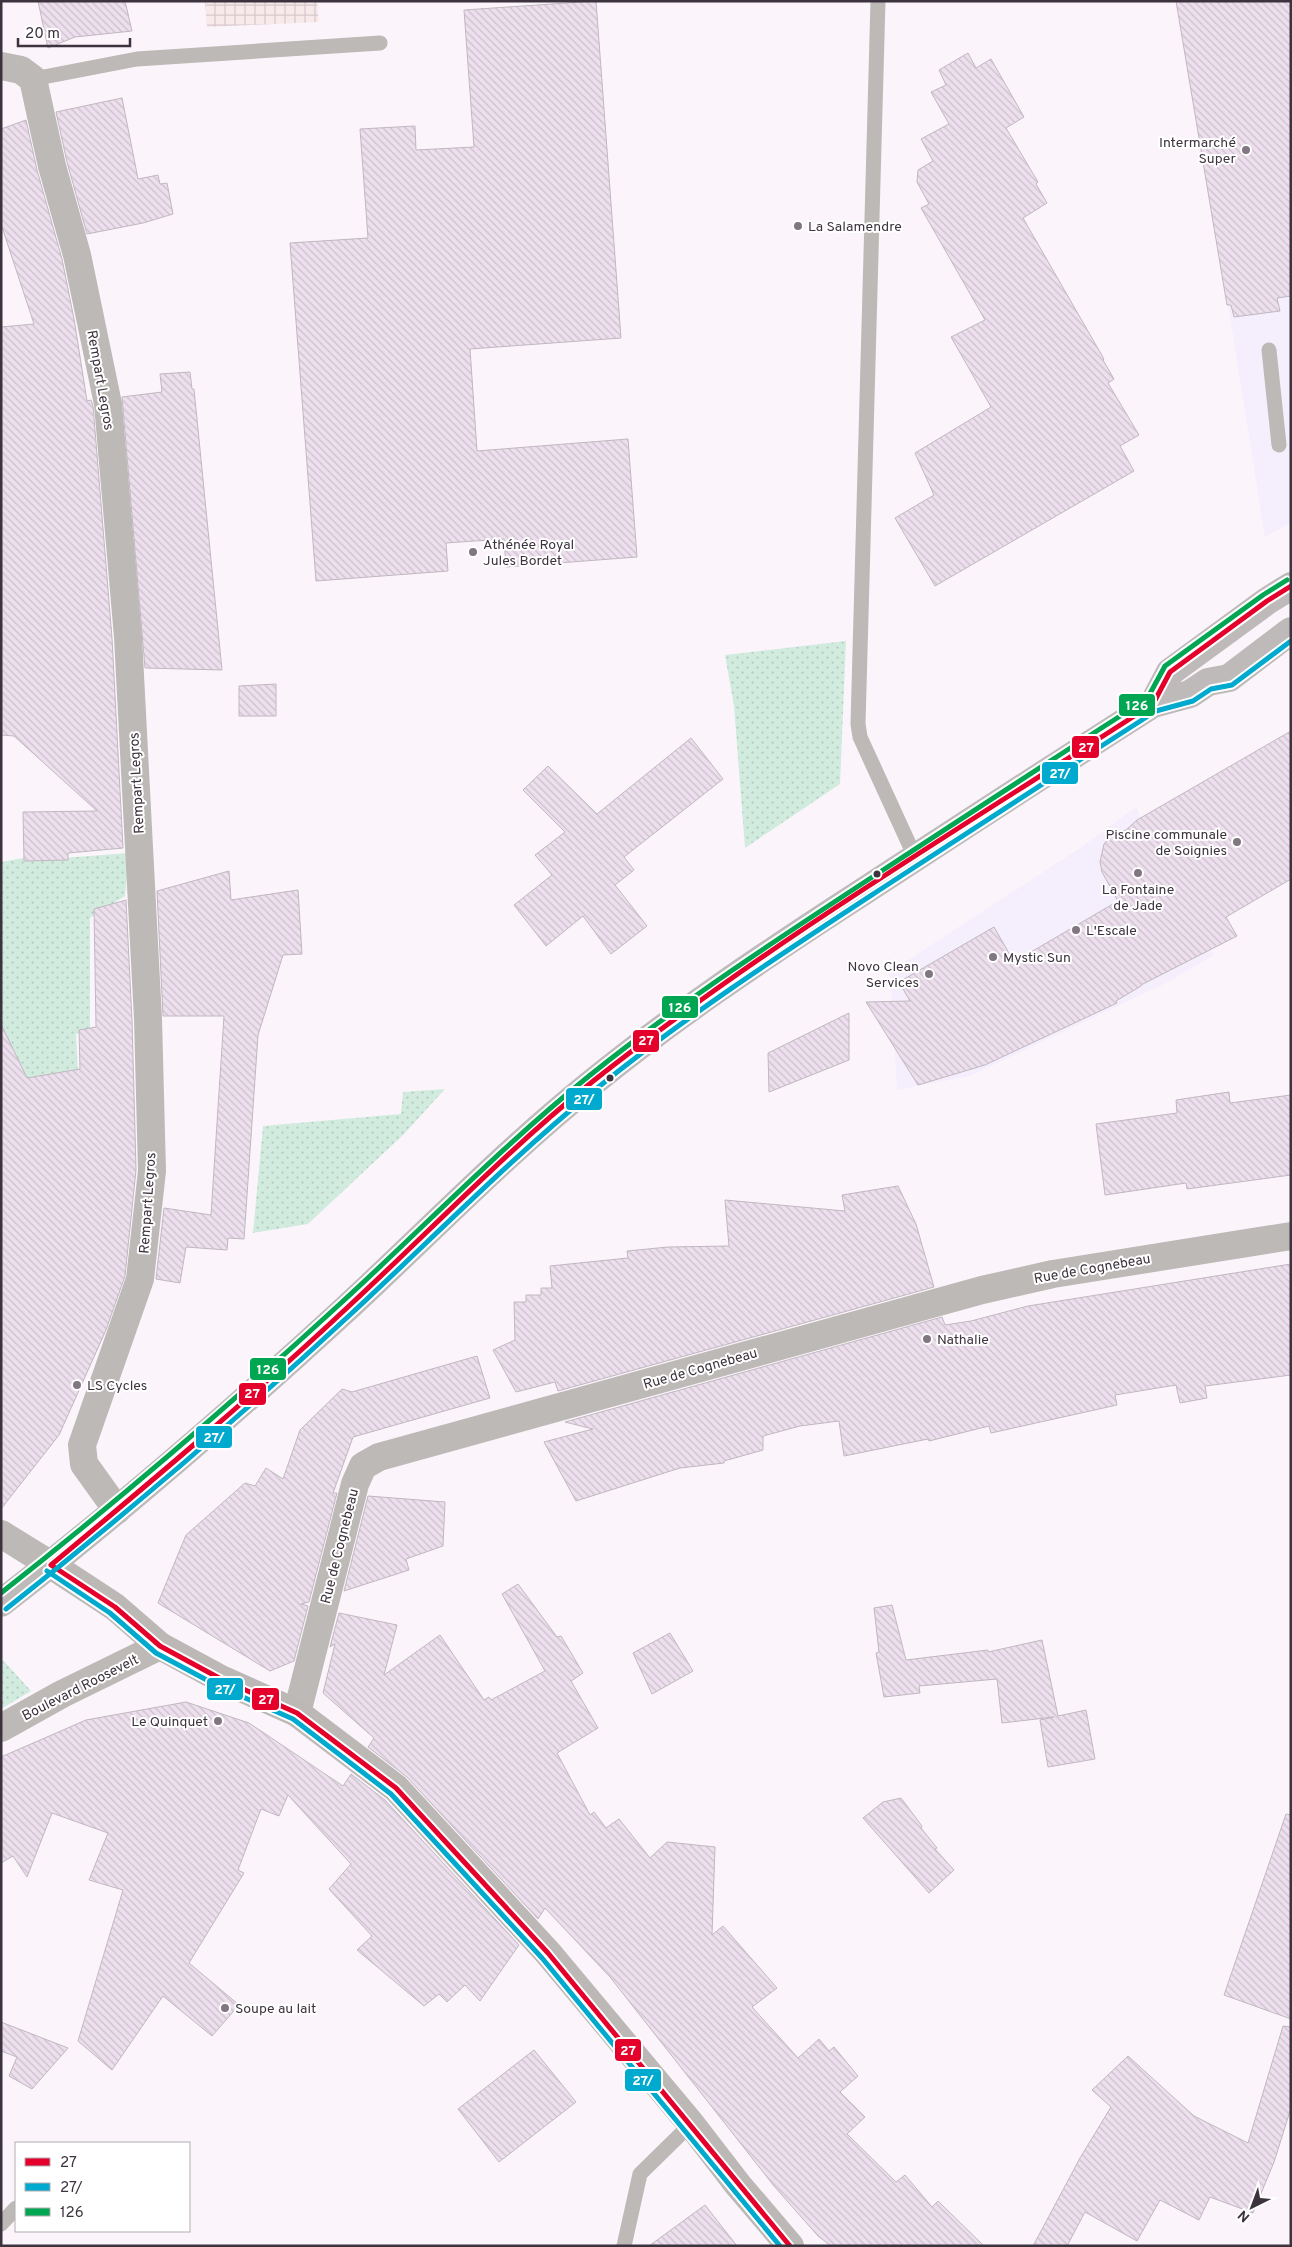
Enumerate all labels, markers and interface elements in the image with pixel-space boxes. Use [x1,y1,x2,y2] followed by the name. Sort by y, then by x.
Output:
[18,15,130,47] scale bar
[25,25,60,44] text: 20 m
[1159,135,1237,168] place label: Intermarché Super
[1240,144,1252,156] marker: Intermarché Super
[808,219,902,236] place label: La Salamendre
[792,220,804,232] marker: La Salamendre
[82,329,117,432] street label: Rempart Legros
[483,537,574,570] place label: Athénée Royal Jules Bordet
[467,546,479,558] marker: Athénée Royal Jules Bordet
[1118,693,1156,717] line badge: 126
[1126,698,1148,715] text: 126
[126,732,149,834] street label: Rempart Legros
[1071,735,1100,759] line badge: 27
[1078,740,1094,757] text: 27
[1041,761,1079,785] line badge: 27/
[1049,766,1072,783] text: 27/
[1105,827,1227,860] place label: Piscine communale de Soignies
[1231,836,1243,848] marker: Piscine communale de Soignies
[1132,867,1144,879] marker: La Fontaine de Jade
[872,869,882,879] unlabelled marker
[1102,882,1174,915] place label: La Fontaine de Jade
[1086,923,1137,940] place label: L'Escale
[1070,924,1082,936] marker: L'Escale
[1003,950,1071,967] place label: Mystic Sun
[987,951,999,963] marker: Mystic Sun
[848,959,919,992] place label: Novo Clean Services
[923,968,935,980] marker: Novo Clean Services
[661,995,699,1019] line badge: 126
[669,1000,691,1017] text: 126
[632,1029,660,1053] line badge: 27
[638,1033,654,1050] text: 27
[605,1073,615,1083] unlabelled marker
[565,1087,603,1111] line badge: 27/
[573,1092,596,1109] text: 27/
[136,1152,161,1254] street label: Rempart Legros
[1033,1251,1152,1288] street label: Rue de Cognebeau
[937,1332,989,1349] place label: Nathalie
[921,1333,933,1345] marker: Nathalie
[641,1345,759,1394] street label: Rue de Cognebeau
[249,1357,287,1381] line badge: 126
[257,1362,279,1379] text: 126
[87,1378,147,1395] place label: LS Cycles
[71,1379,83,1391] marker: LS Cycles
[238,1382,267,1406] line badge: 27
[244,1386,260,1403] text: 27
[195,1425,233,1449] line badge: 27/
[203,1430,226,1447] text: 27/
[318,1487,363,1606] street label: Rue de Cognebeau
[20,1652,142,1725] street label: Boulevard Roosevelt
[206,1677,244,1701] line badge: 27/
[214,1682,237,1699] text: 27/
[251,1687,280,1711] line badge: 27
[258,1692,274,1709] text: 27
[131,1714,208,1731] place label: Le Quinquet
[212,1715,224,1727] marker: Le Quinquet
[235,2001,316,2018] place label: Soupe au lait
[219,2002,231,2014] marker: Soupe au lait
[614,2038,642,2062] line badge: 27
[620,2043,636,2060] text: 27
[624,2068,662,2092] line badge: 27/
[632,2073,655,2090] text: 27/
[15,2142,190,2232] legend
[60,2154,77,2173] text: 27
[60,2179,83,2198] text: 27/
[1227,2182,1277,2232] north arrow
[60,2204,84,2223] text: 126
[1235,2206,1254,2225] text: N

